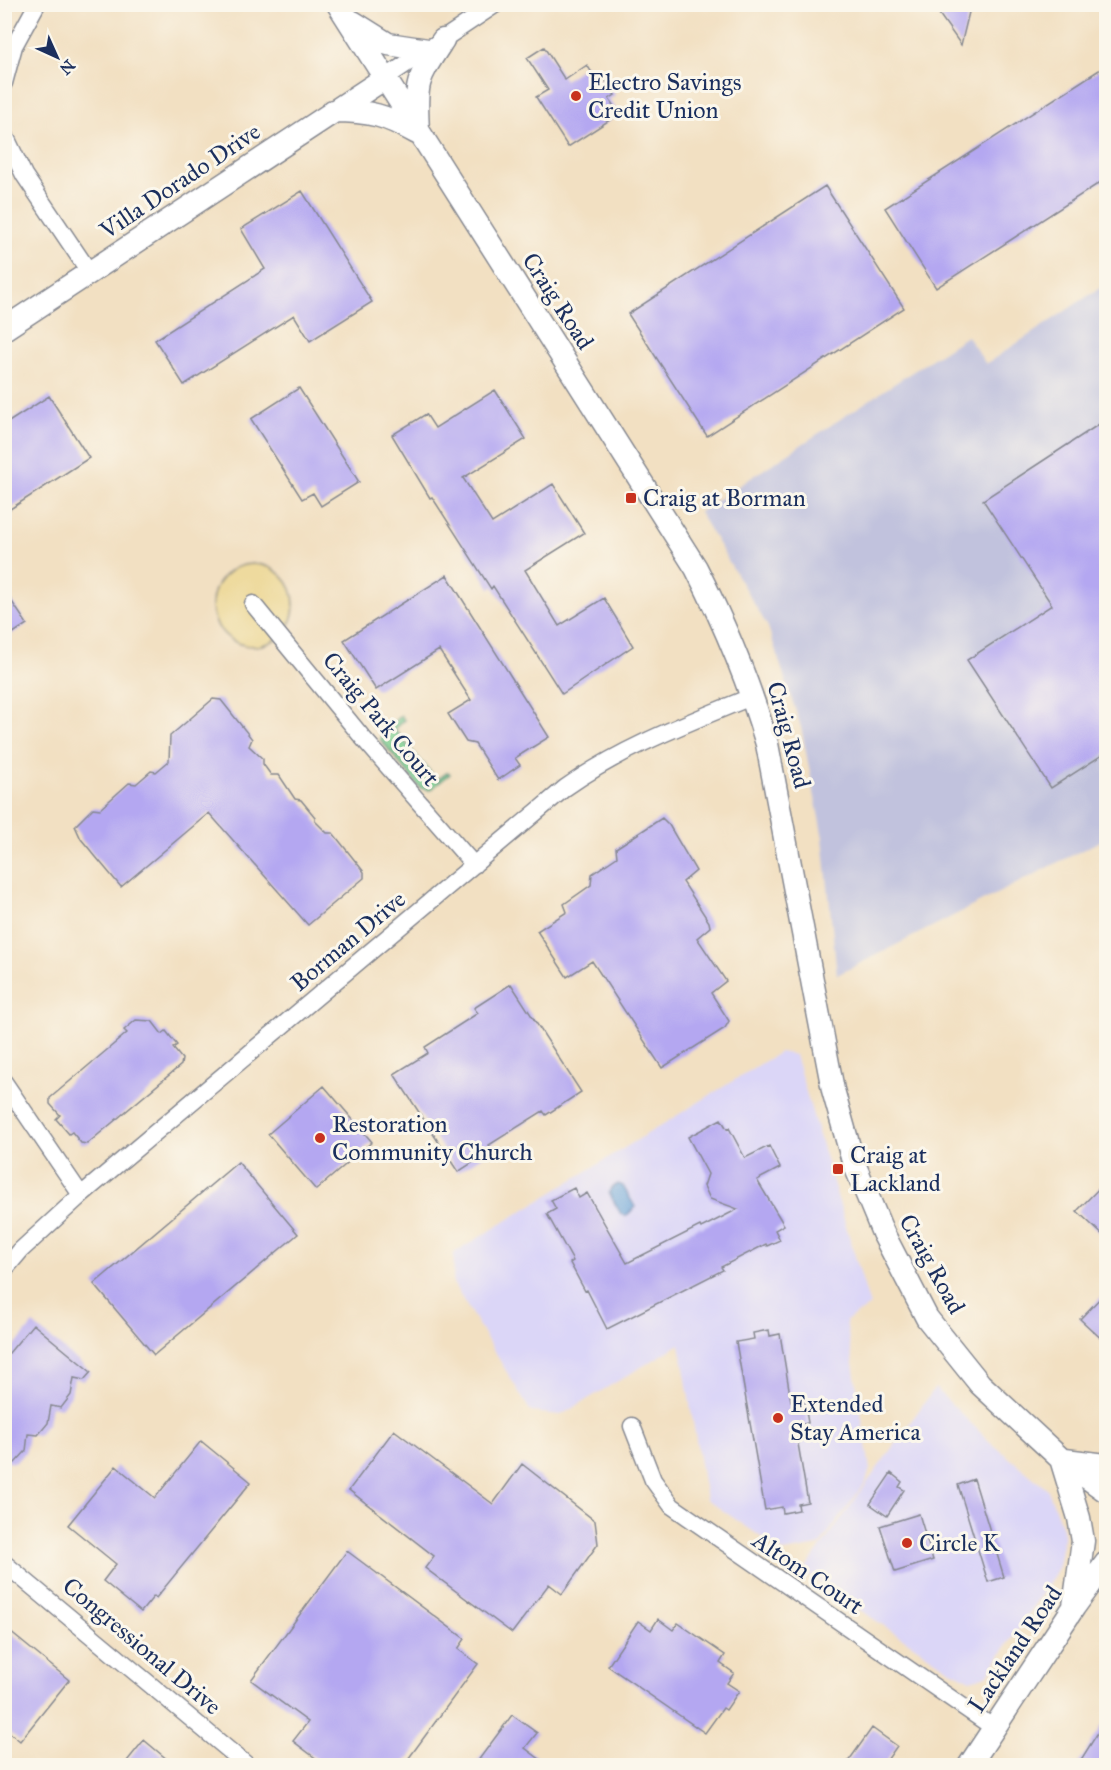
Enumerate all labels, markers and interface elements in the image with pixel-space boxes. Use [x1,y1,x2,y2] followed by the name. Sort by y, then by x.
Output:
[27,27,87,87] north arrow
[55,56,79,79] text: N
[588,67,741,125] place label: Electro Savings Credit Union
[569,89,583,103] marker: Electro Savings Credit Union
[93,116,266,246] street label: Villa Dorado Drive
[516,247,600,355] street label: Craig Road
[643,483,806,513] place label: Craig at Borman
[624,491,638,505] marker: Craig at Borman
[316,646,446,793] street label: Craig Park Court
[760,678,818,792] street label: Craig Road
[284,884,412,998] street label: Borman Drive
[332,1109,533,1167] place label: Restoration Community Church
[313,1131,327,1145] marker: Restoration Community Church
[850,1140,941,1198] place label: Craig at Lackland
[831,1162,845,1176] marker: Craig at Lackland
[892,1209,972,1319] street label: Craig Road
[790,1389,921,1447] place label: Extended Stay America
[771,1411,785,1425] marker: Extended Stay America
[746,1524,870,1621] street label: Altom Court
[919,1528,1001,1558] place label: Circle K
[900,1536,914,1550] marker: Circle K
[56,1571,228,1721] street label: Congressional Drive
[961,1580,1069,1718] street label: Lackland Road

